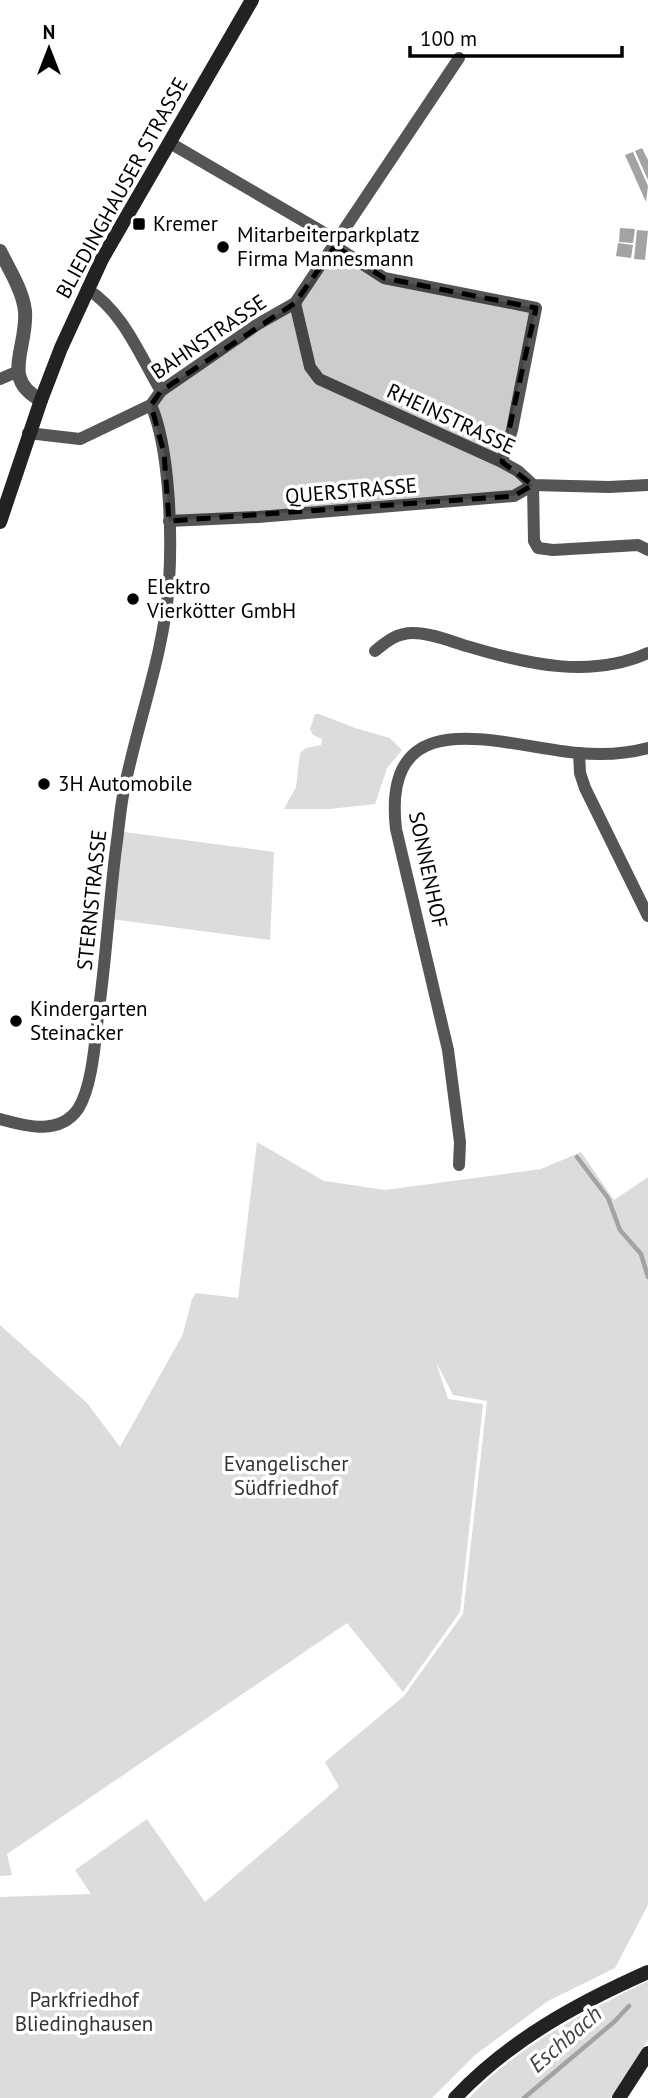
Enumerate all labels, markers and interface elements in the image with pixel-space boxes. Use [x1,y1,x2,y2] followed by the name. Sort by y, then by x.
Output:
[14,14,84,84] north arrow
[410,14,622,58] scale bar
[43,20,55,44] text: N
[420,25,477,52] text: 100 m
[50,73,194,303] street label: BLIEDINGHAUSER STRASSE
[153,210,218,237] place label: Kremer
[131,216,147,232] marker: Kremer
[237,221,420,272] place label: Mitarbeiterparkplatz Firma Mannesmann
[215,239,231,255] marker: Mitarbeiterparkplatz Firma Mannesmann
[146,288,272,385] street label: BAHNSTRASSE
[383,377,520,460] street label: RHEINSTRASSE
[284,471,418,510] street label: QUERSTRASSE
[146,573,296,624] place label: Elektro Vierkötter GmbH
[125,591,141,607] marker: Elektro Vierkötter GmbH
[58,770,192,797] place label: 3H Automobile
[36,776,52,792] marker: 3H Automobile
[403,809,454,931] street label: SONNENHOF
[71,828,112,972] street label: STERNSTRASSE
[30,995,148,1046] place label: Kindergarten Steinacker
[8,1013,24,1029] marker: Kindergarten Steinacker
[224,1450,348,1501] park label: Evangelischer Südfriedhof
[15,1986,153,2037] park label: Parkfriedhof Bliedinghausen
[522,1999,607,2078] water label: Eschbach

